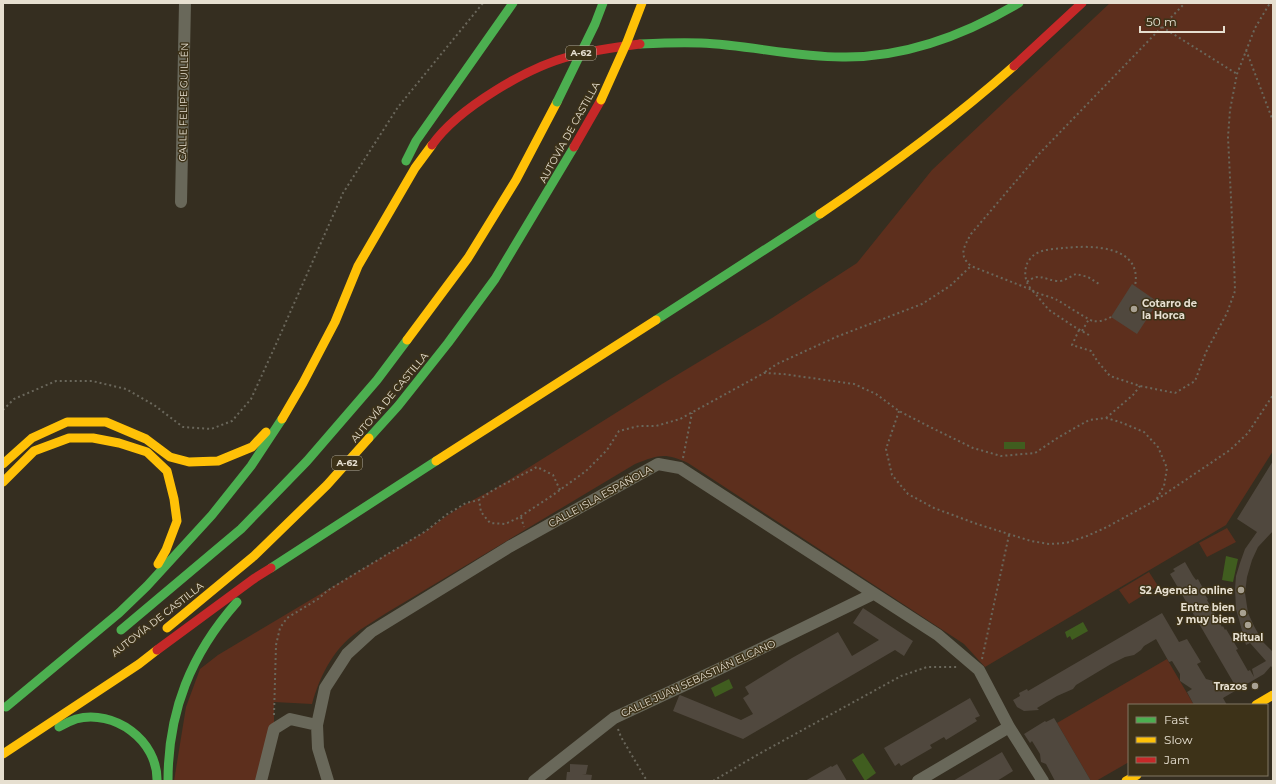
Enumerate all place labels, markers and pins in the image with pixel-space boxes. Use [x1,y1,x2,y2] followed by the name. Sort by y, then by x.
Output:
[1142,297,1197,322] place label: Cotarro de la Horca
[1129,304,1139,314] marker: Cotarro de la Horca
[1139,584,1233,597] place label: S2 Agencia online
[1236,585,1246,595] marker: S2 Agencia online
[1176,601,1235,626] place label: Entre bien y muy bien
[1238,608,1248,618] marker: Entre bien y muy bien
[1243,620,1253,630] marker: Ritual
[1233,631,1263,644] place label: Ritual
[1214,680,1248,693] place label: Trazos
[1250,681,1260,691] marker: Trazos

